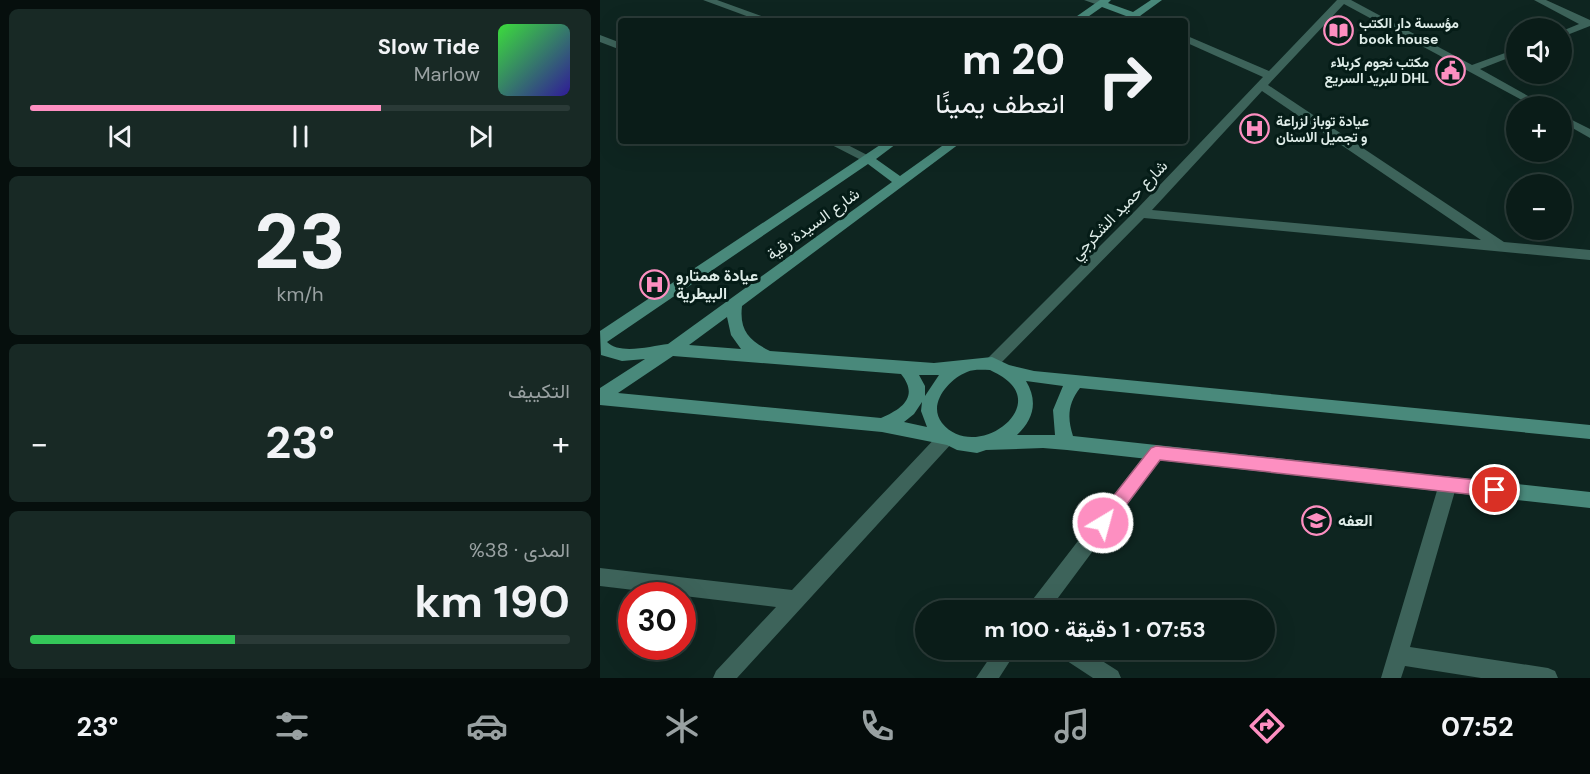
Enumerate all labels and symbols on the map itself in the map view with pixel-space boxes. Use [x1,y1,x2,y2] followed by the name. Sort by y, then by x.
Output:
[1359,14,1459,48] place label: مؤسسة دار الكتب book house
[1322,15,1354,47] library icon: مؤسسة دار الكتب book house
[1325,53,1429,88] place label: مكتب نجوم كربلاء للبريد السريع DHL
[1434,54,1466,86] public building icon: مكتب نجوم كربلاء للبريد السريع DHL
[1276,112,1369,146] place label: عيادة توباز لزراعة و تجميل الاسنان
[1239,113,1271,145] hospital icon: عيادة توباز لزراعة و تجميل الاسنان
[1066,156,1174,266] street label: شارع حميد الشكرجي
[762,183,864,266] street label: شارع السيدة رقية
[676,265,758,304] place label: عيادة همتارو البيطرية
[639,268,671,300] hospital icon: عيادة همتارو البيطرية
[1469,464,1520,515] pin
[1071,491,1135,555] position arrow
[1301,504,1333,536] school or university icon: العفه
[1338,510,1373,531] place label: العفه
[618,582,696,660] speed limit sign: 30

